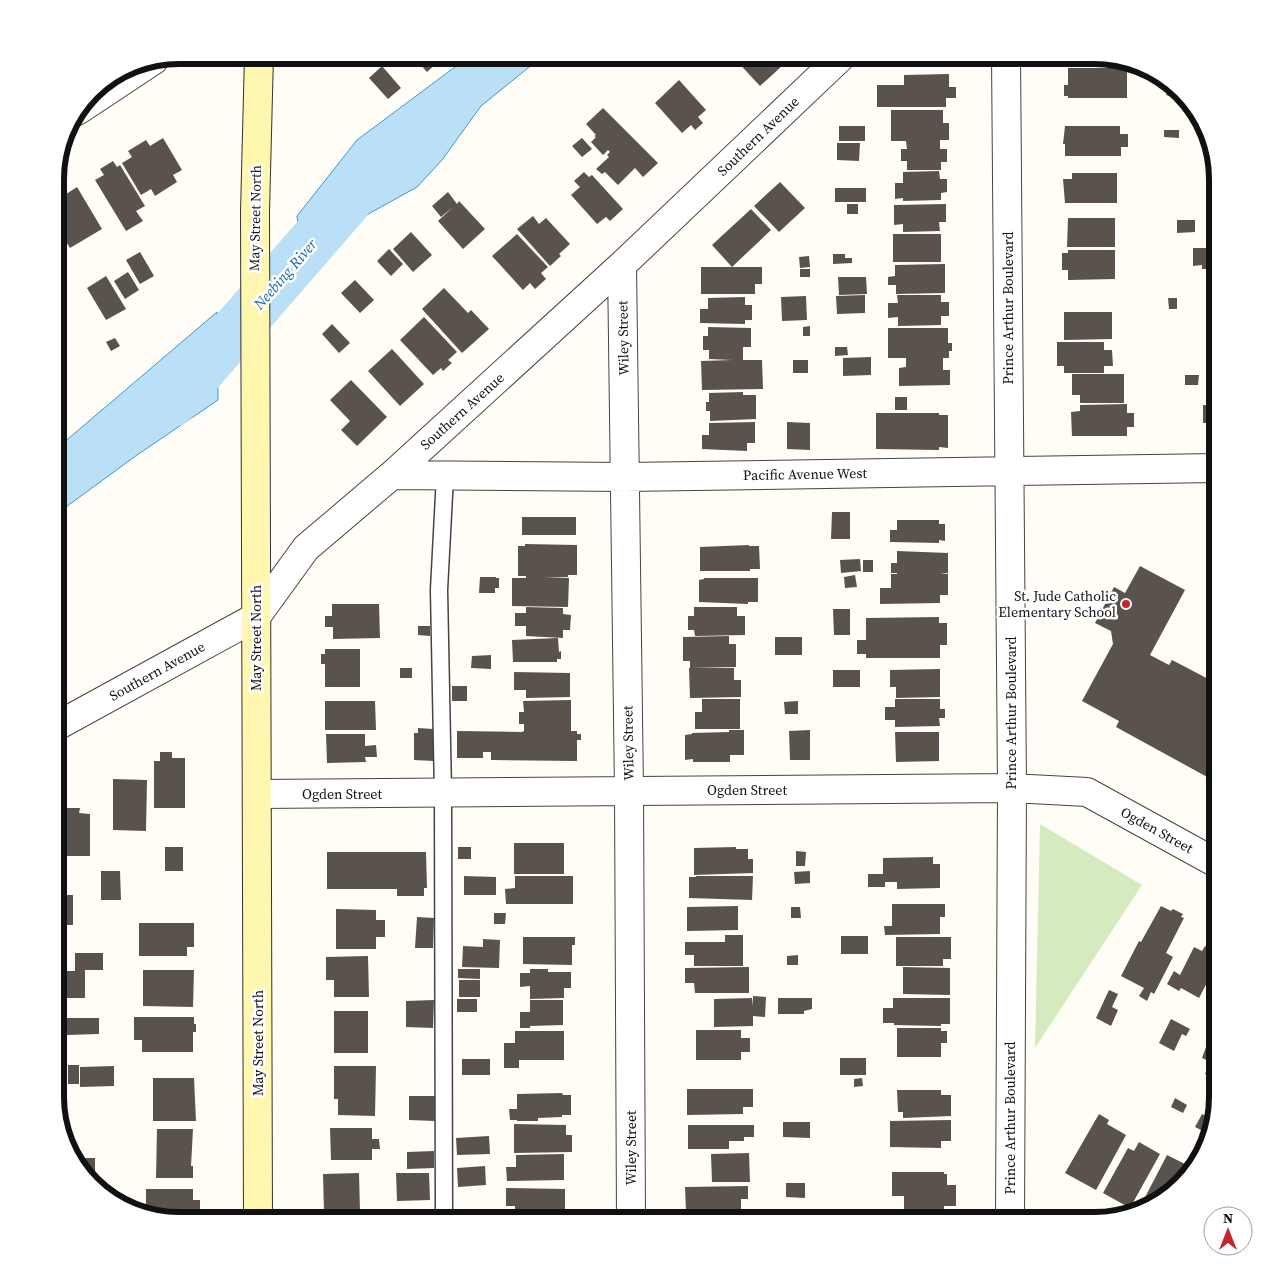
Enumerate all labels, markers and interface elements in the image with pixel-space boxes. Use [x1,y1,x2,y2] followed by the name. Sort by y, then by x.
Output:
[713,92,803,180] street label: Southern Avenue
[244,165,266,271] street label: May Street North
[998,231,1018,384] street label: Prince Arthur Boulevard
[248,233,322,315] water label: Neebing River
[612,300,634,376] street label: Wiley Street
[416,368,508,454] street label: Southern Avenue
[743,463,868,485] street label: Pacific Avenue West
[246,585,266,691] street label: May Street North
[998,586,1116,622] place label: St. Jude Catholic Elementary School
[1120,598,1132,610] marker: St. Jude Catholic Elementary School
[106,636,208,706] street label: Southern Avenue
[1001,636,1021,789] street label: Prince Arthur Boulevard
[617,705,639,781] street label: Wiley Street
[707,780,787,800] street label: Ogden Street
[302,784,382,804] street label: Ogden Street
[1117,802,1197,858] street label: Ogden Street
[248,990,268,1096] street label: May Street North
[1000,1041,1020,1194] street label: Prince Arthur Boulevard
[621,1110,641,1186] street label: Wiley Street
[1203,1206,1253,1256] north arrow
[1223,1208,1233,1228] text: N

